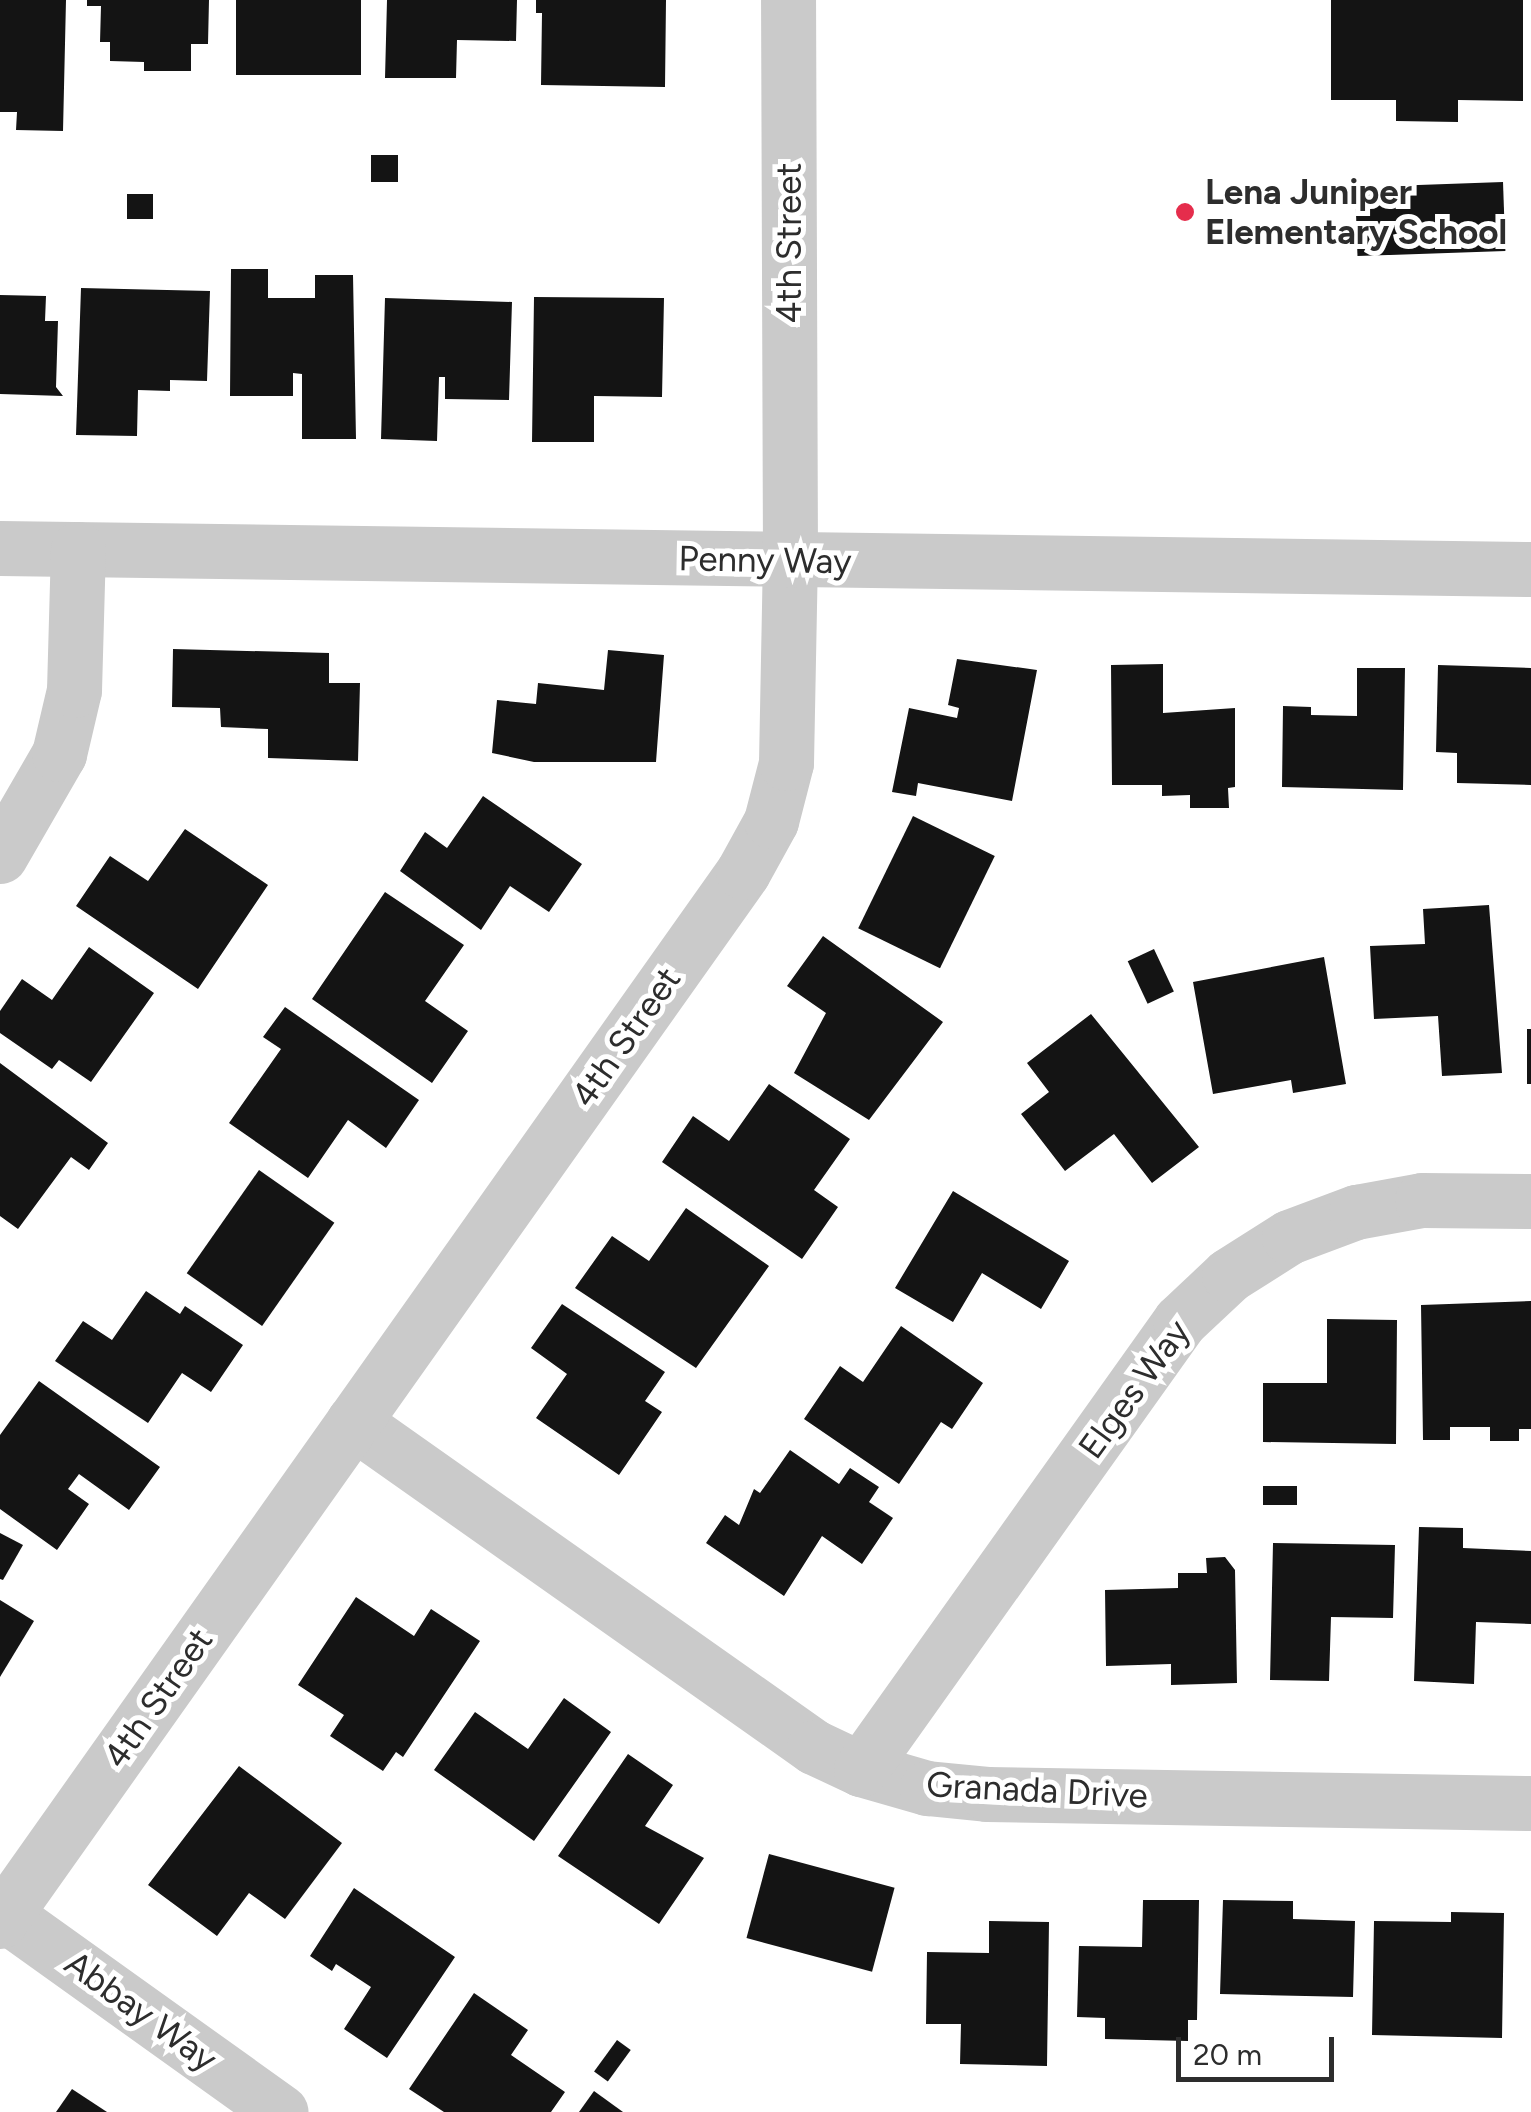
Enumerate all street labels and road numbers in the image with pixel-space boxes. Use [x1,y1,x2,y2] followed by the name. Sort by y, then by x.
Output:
[768,162,810,324] street label: 4th Street
[678,537,852,583] street label: Penny Way
[563,959,689,1115] street label: 4th Street
[1070,1311,1198,1467] street label: Elges Way
[95,1620,221,1776] street label: 4th Street
[925,1763,1149,1817] street label: Granada Drive
[57,1942,225,2080] street label: Abbay Way

